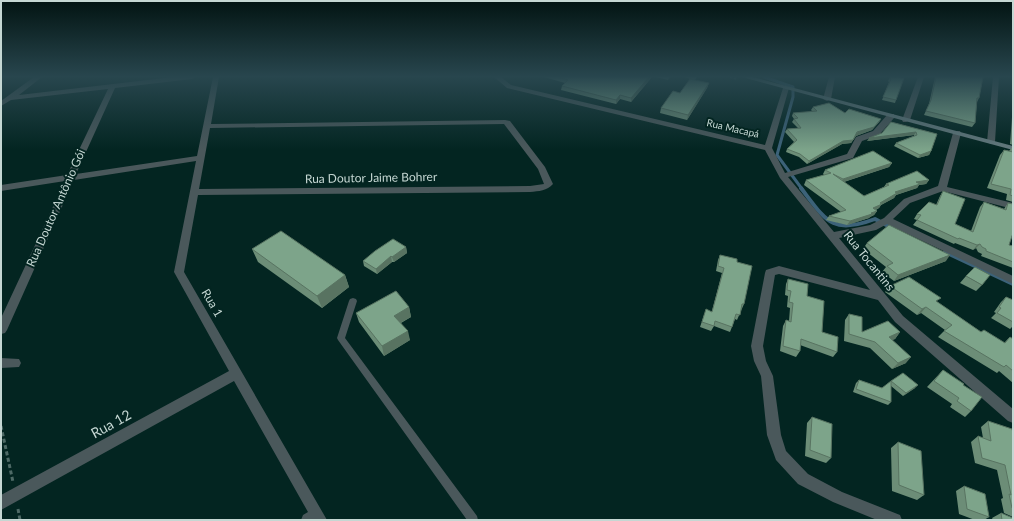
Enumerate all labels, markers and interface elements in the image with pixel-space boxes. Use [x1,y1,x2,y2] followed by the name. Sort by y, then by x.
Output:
[706,116,760,140] street label: Rua Macapá
[23,147,88,269] street label: Rua Doutor Antônio Gói
[305,169,438,186] street label: Rua Doutor Jaime Bohrer
[841,228,898,294] street label: Rua Tocantins
[198,286,226,320] street label: Rua 1
[88,406,134,441] street label: Rua 12

